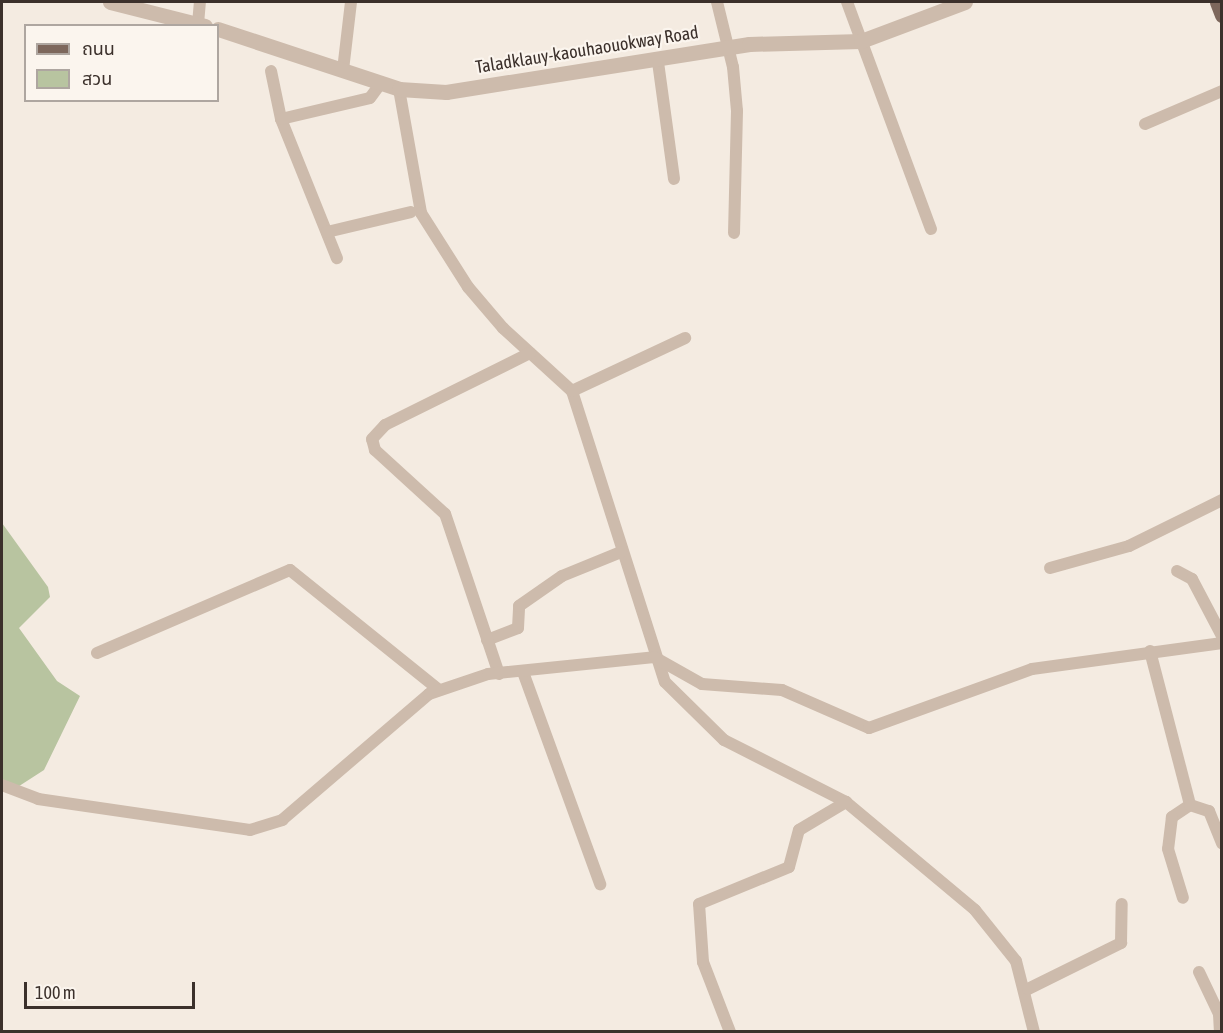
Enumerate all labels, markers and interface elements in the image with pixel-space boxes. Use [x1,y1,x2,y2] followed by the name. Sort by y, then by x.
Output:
[474,22,700,78] street label: Taladklauy-kaouhaouokway Road
[24,24,219,102] legend
[82,38,115,59] text: ถนน
[82,68,112,89] text: สวน
[27,970,198,1008] scale bar
[35,982,76,1003] text: 100 m

